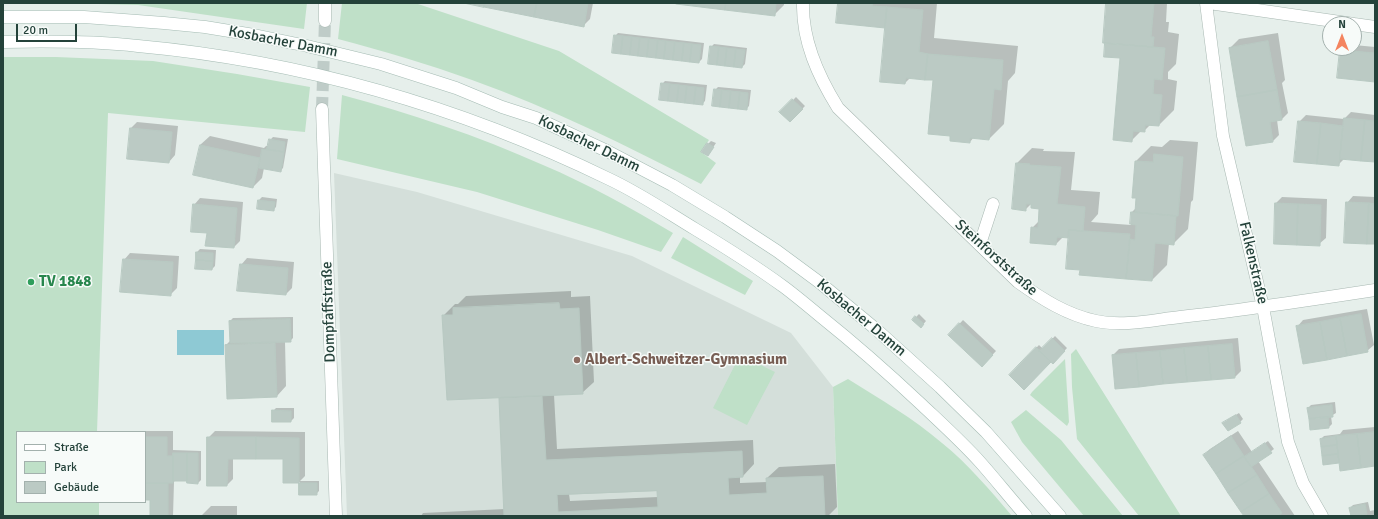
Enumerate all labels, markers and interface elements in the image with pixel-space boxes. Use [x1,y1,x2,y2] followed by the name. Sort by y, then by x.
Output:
[18,16,79,42] scale bar
[1322,16,1362,56] north arrow
[1338,18,1346,31] text: N
[23,23,48,38] text: 20 m
[227,23,339,61] street label: Kosbacher Damm
[535,112,643,176] street label: Kosbacher Damm
[951,216,1041,300] street label: Steinforststraße
[1235,220,1271,306] street label: Falkenstraße
[318,261,340,363] street label: Dompfaffstraße
[39,273,91,291] place label: TV 1848
[813,275,909,361] street label: Kosbacher Damm
[26,277,36,287] marker: TV 1848
[585,351,787,369] place label: Albert-Schweitzer-Gymnasium
[572,355,582,365] marker: Albert-Schweitzer-Gymnasium
[16,431,146,503] legend
[54,440,89,455] text: Straße
[54,460,77,475] text: Park
[54,480,99,495] text: Gebäude

